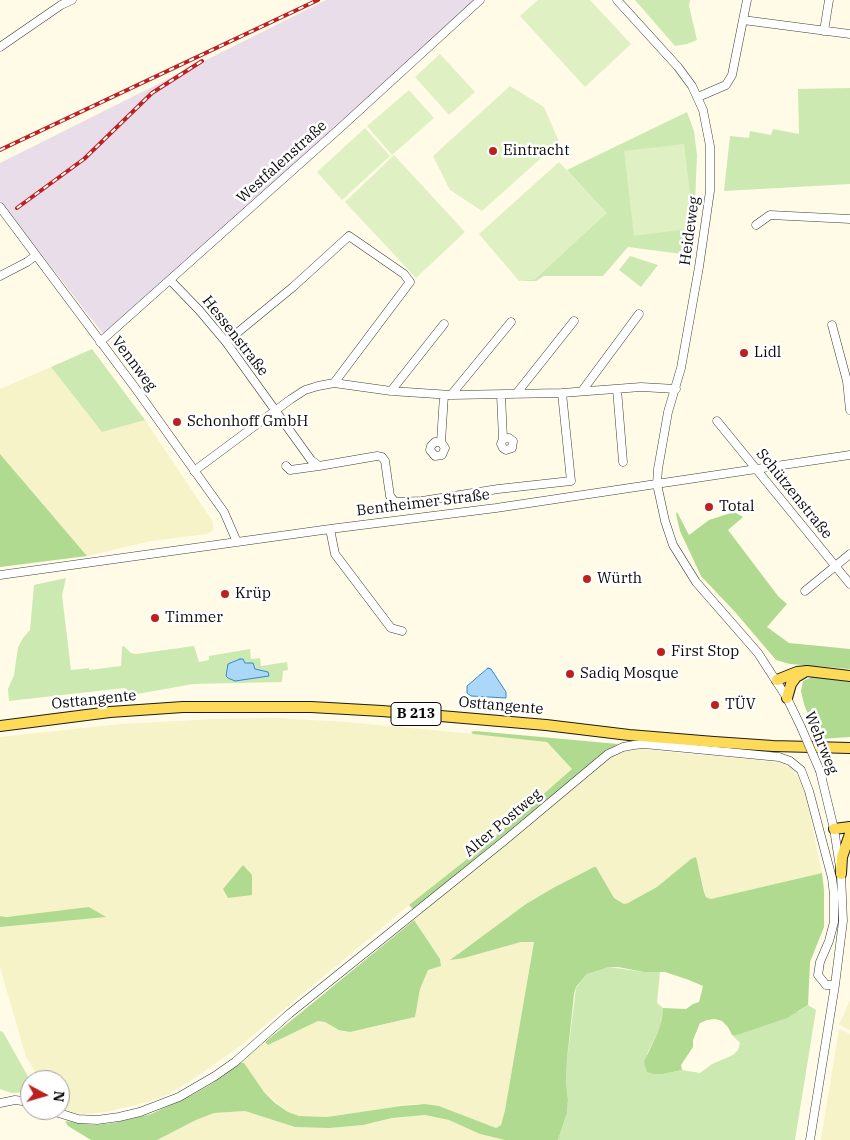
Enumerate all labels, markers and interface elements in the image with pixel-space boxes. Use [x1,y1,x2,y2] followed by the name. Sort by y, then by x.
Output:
[233,117,331,207] street label: Westfalenstraße
[503,142,569,160] place label: Eintracht
[487,145,499,157] marker: Eintracht
[676,195,704,267] street label: Heideweg
[198,292,272,380] street label: Hessenstraße
[108,333,160,395] street label: Vennweg
[754,344,781,362] place label: Lidl
[738,347,750,359] marker: Lidl
[187,413,308,431] place label: Schonhoff GmbH
[171,416,183,428] marker: Schonhoff GmbH
[752,445,836,543] street label: Schützenstraße
[355,486,491,520] street label: Bentheimer Straße
[719,498,755,516] place label: Total
[703,501,715,513] marker: Total
[597,570,642,588] place label: Würth
[581,573,593,585] marker: Würth
[235,585,271,603] place label: Krüp
[219,588,231,600] marker: Krüp
[165,609,223,627] place label: Timmer
[149,612,161,624] marker: Timmer
[671,643,739,661] place label: First Stop
[655,646,667,658] marker: First Stop
[580,665,678,683] place label: Sadiq Mosque
[564,668,576,680] marker: Sadiq Mosque
[51,687,137,713] street label: Osttangente
[458,693,544,719] street label: Osttangente
[725,696,756,714] place label: TÜV
[709,699,721,711] marker: TÜV
[391,702,441,726] road number: B 213
[800,709,842,777] street label: Wehrweg
[460,785,546,861] street label: Alter Postweg
[20,1070,70,1120] north arrow
[49,1090,68,1103] text: N

